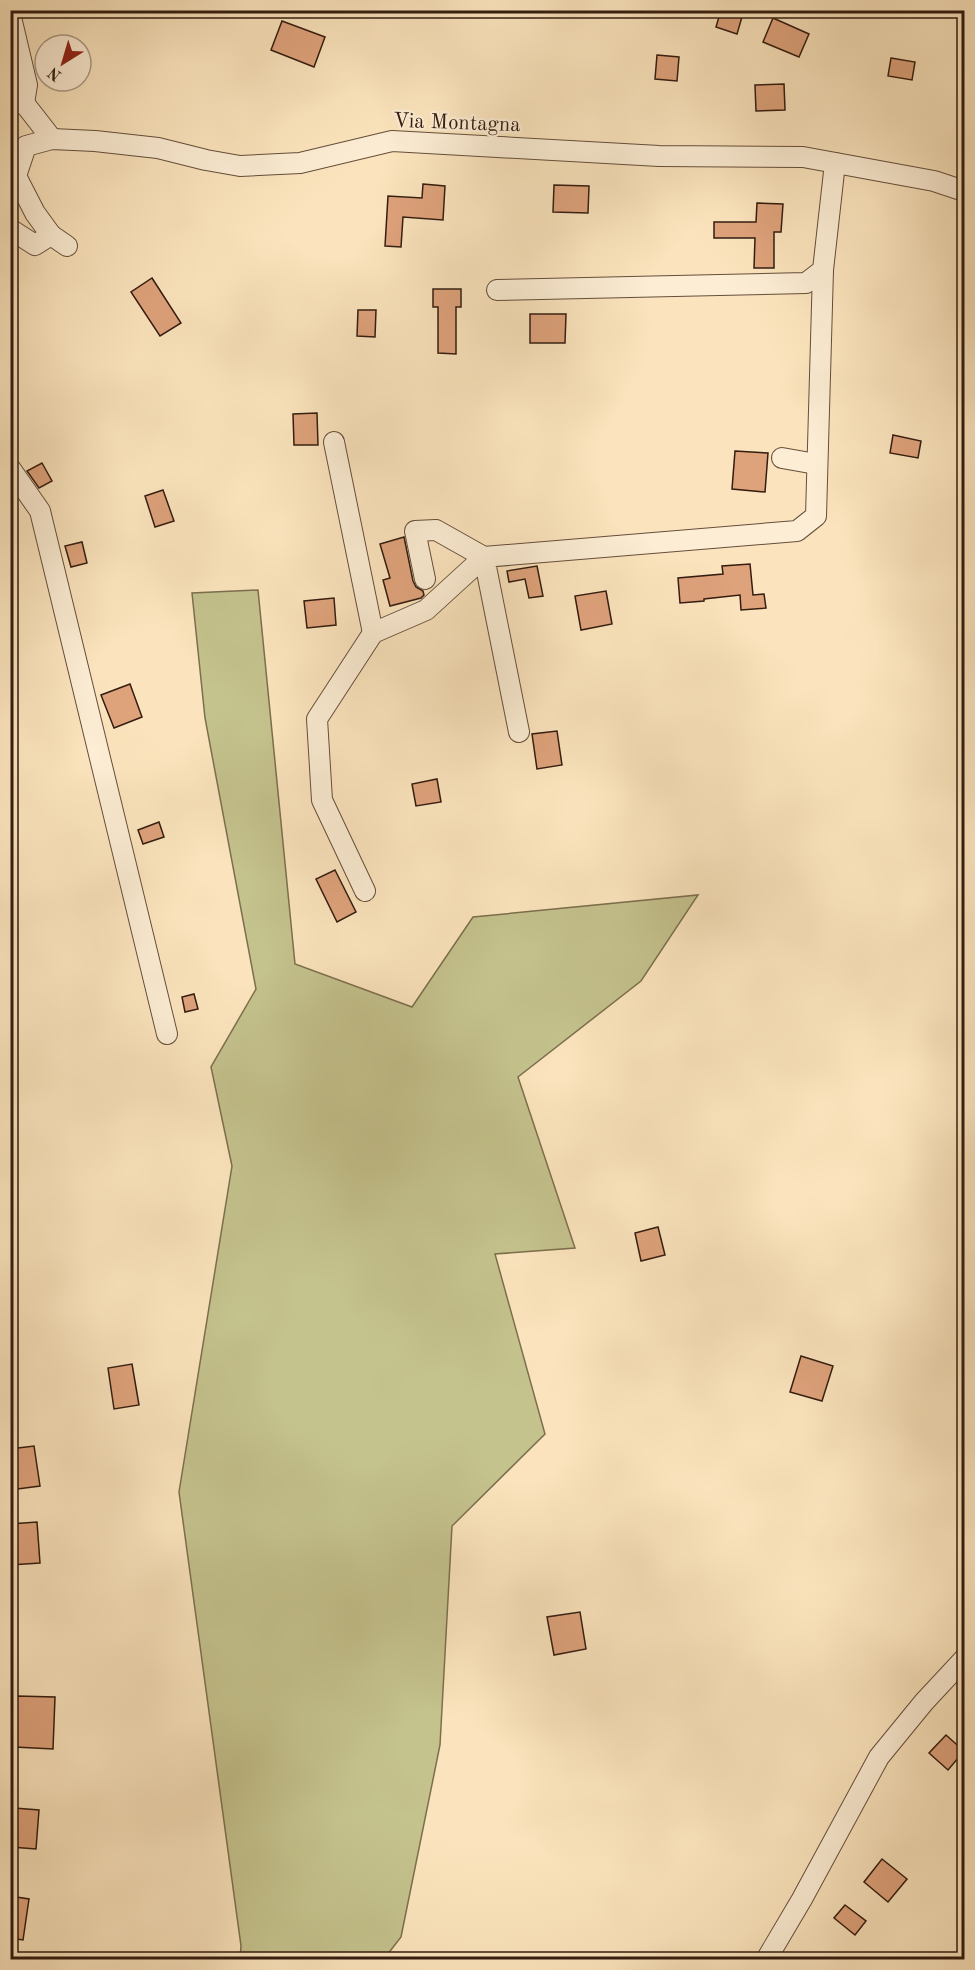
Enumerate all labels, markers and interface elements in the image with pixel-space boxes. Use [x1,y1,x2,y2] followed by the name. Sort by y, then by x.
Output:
[33,33,93,93] north arrow
[45,63,65,83] text: N
[393,111,521,136] street label: Via Montagna

